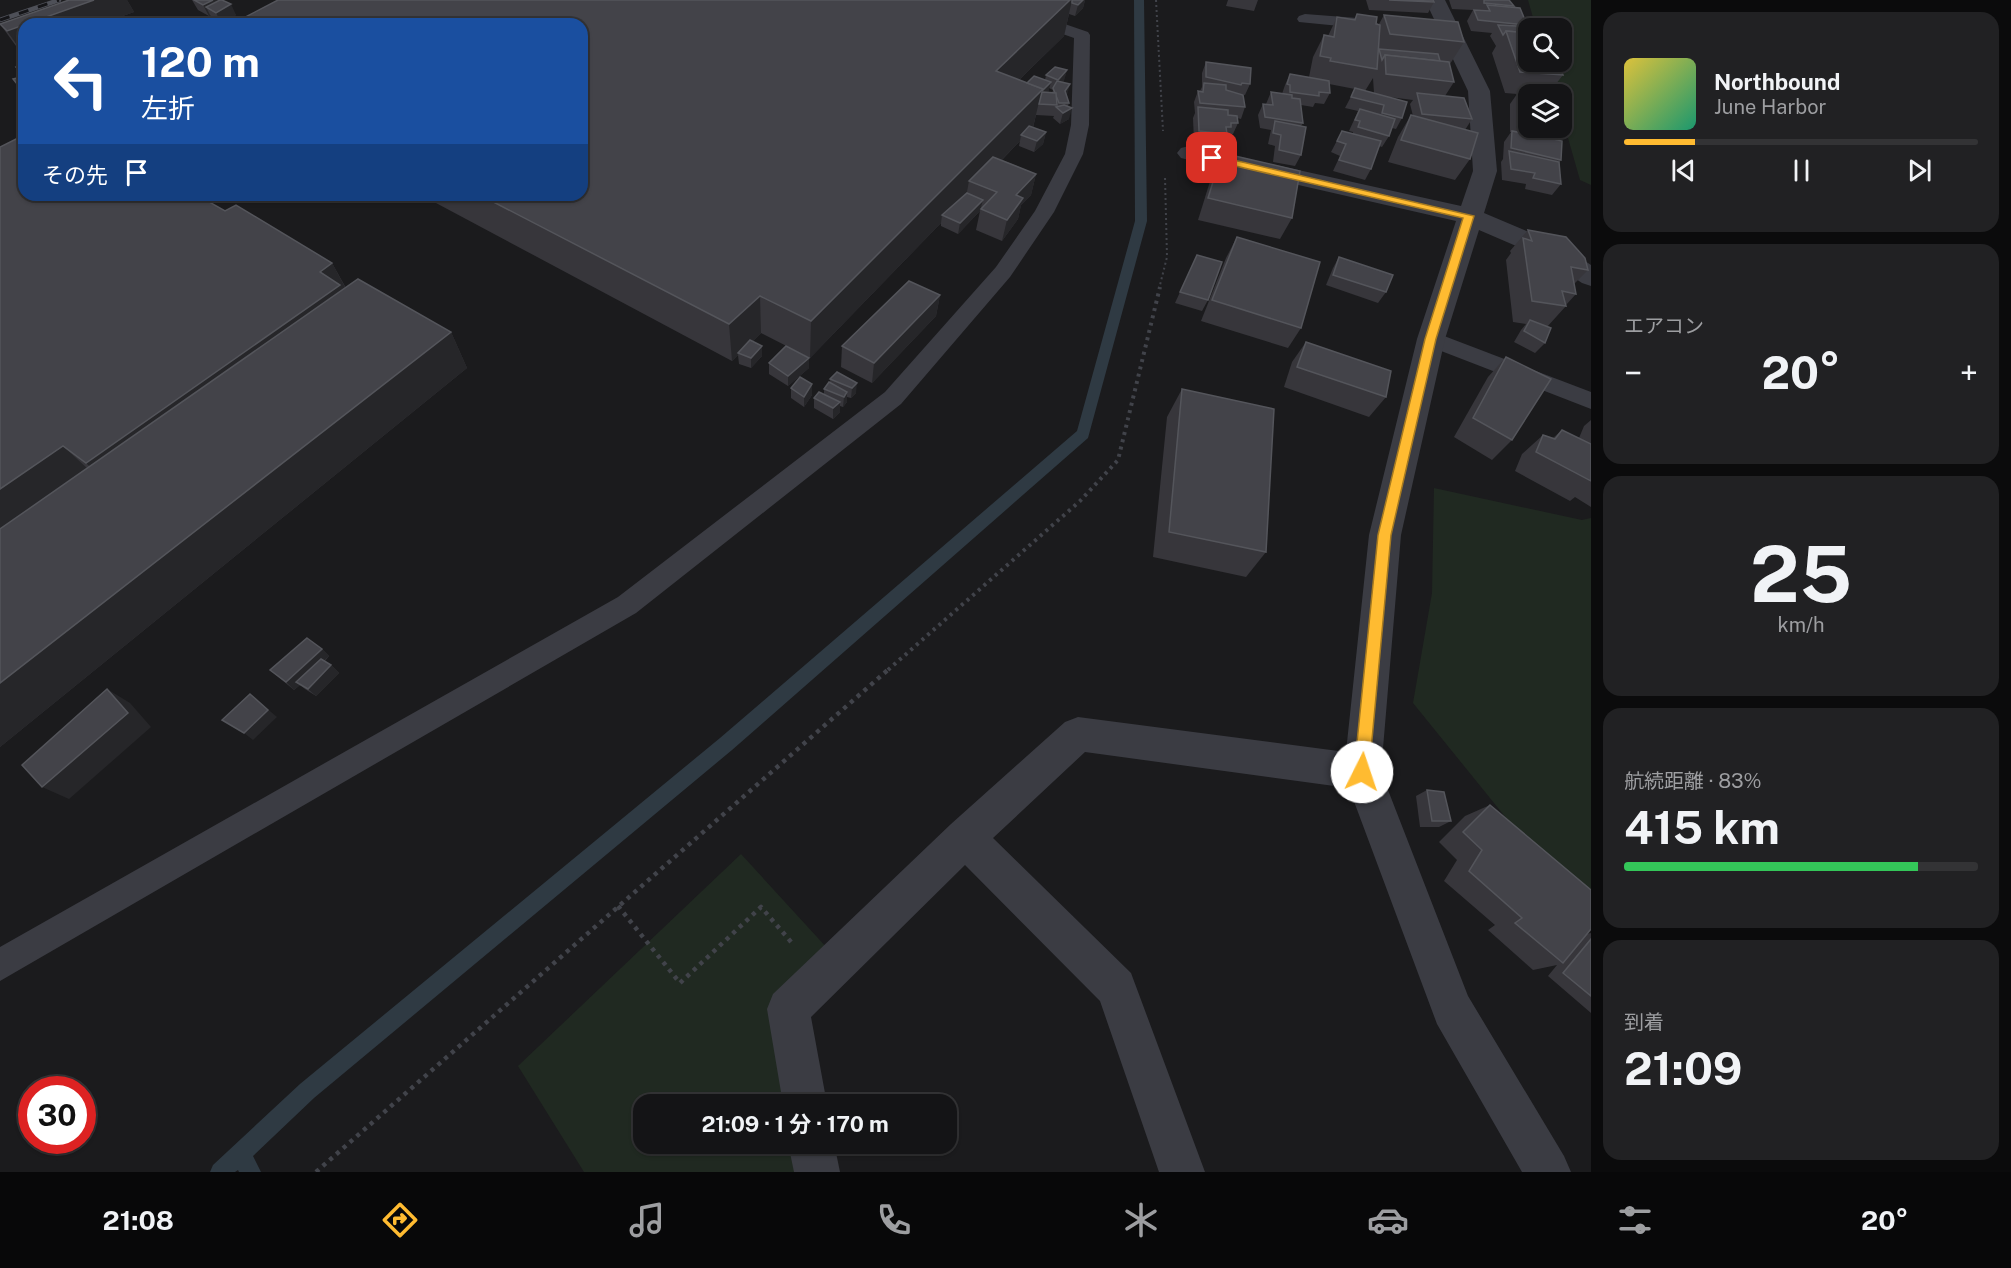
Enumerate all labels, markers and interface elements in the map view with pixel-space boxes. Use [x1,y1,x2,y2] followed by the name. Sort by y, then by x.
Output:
[1518,18,1572,138] map controls
[1518,18,1572,72] button: search
[141,37,260,86] text: 120 m
[42,42,120,120] icon: left
[1714,69,1840,95] text: Northbound
[1518,84,1572,138] button: layers
[141,92,195,124] text: 左折
[1714,95,1826,119] text: June Harbor
[1186,132,1237,183] pin
[1195,141,1228,174] icon: arrive
[1667,154,1700,187] icon: previous
[1785,154,1818,187] icon: pause
[1903,154,1936,187] icon: next
[120,156,153,189] icon: arrive
[42,162,108,188] text: その先
[1624,314,1704,338] text: エアコン
[1762,346,1840,399] text: 20°
[1624,354,1642,392] text: −
[1960,354,1978,392] text: +
[1750,528,1852,620] text: 25
[1777,613,1825,637] text: km/h
[1330,740,1394,804] position arrow
[1624,769,1762,793] text: 航続距離 · 83%
[1624,801,1780,854] text: 415 km
[1624,1010,1664,1034] text: 到着
[1624,1042,1742,1095] text: 21:09
[18,1076,96,1154] speed limit sign: 30
[701,1111,889,1137] text: 21:09 · 1 分 · 170 m
[379,1199,421,1241] icon: directions
[626,1199,668,1241] icon: music
[873,1199,915,1241] icon: phone
[1120,1199,1162,1241] icon: climate
[1367,1199,1409,1241] icon: car
[1614,1199,1656,1241] icon: filters
[103,1204,174,1236] text: 21:08
[1861,1204,1908,1236] text: 20°

